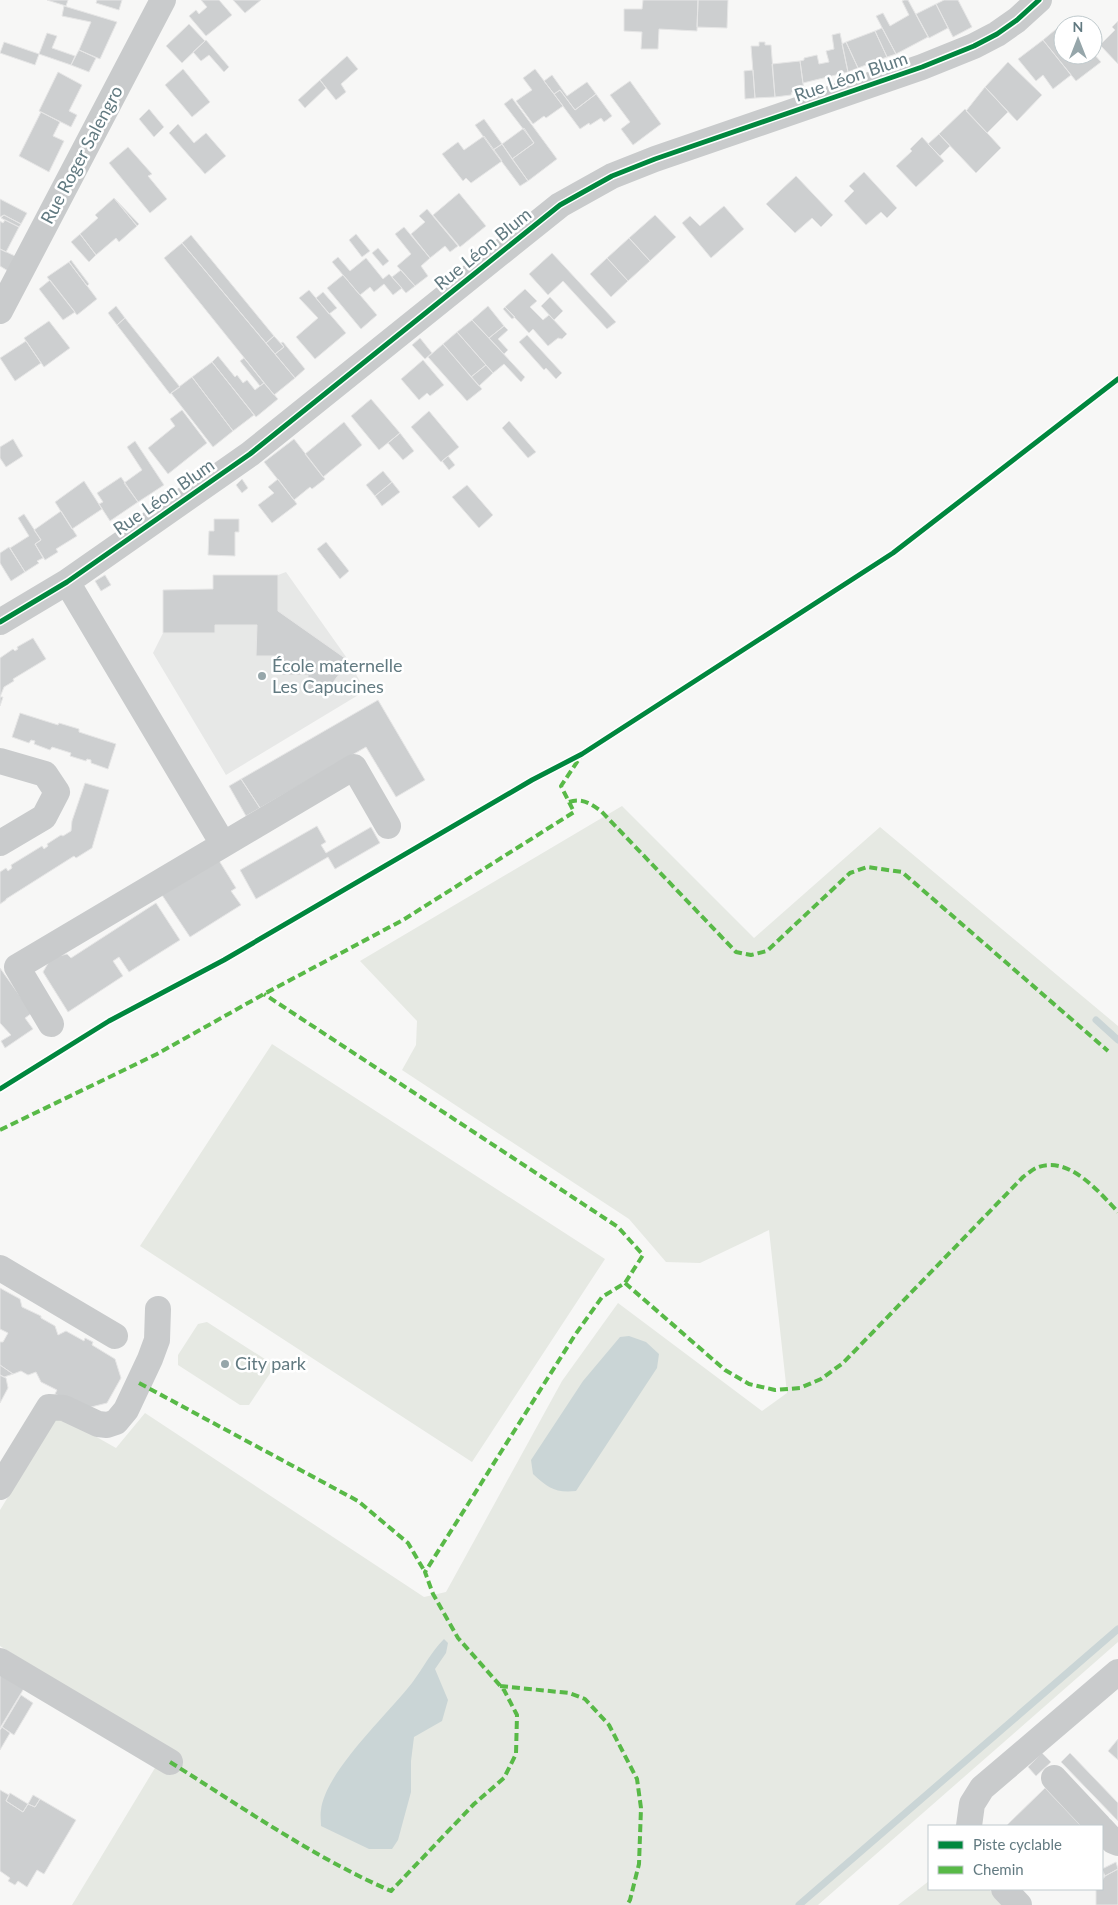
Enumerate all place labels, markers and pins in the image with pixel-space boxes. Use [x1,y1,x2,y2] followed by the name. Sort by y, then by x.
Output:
[272,654,403,697] place label: École maternelle Les Capucines
[256,670,268,682] marker: École maternelle Les Capucines
[235,1352,307,1374] place label: City park
[219,1358,231,1370] marker: City park

